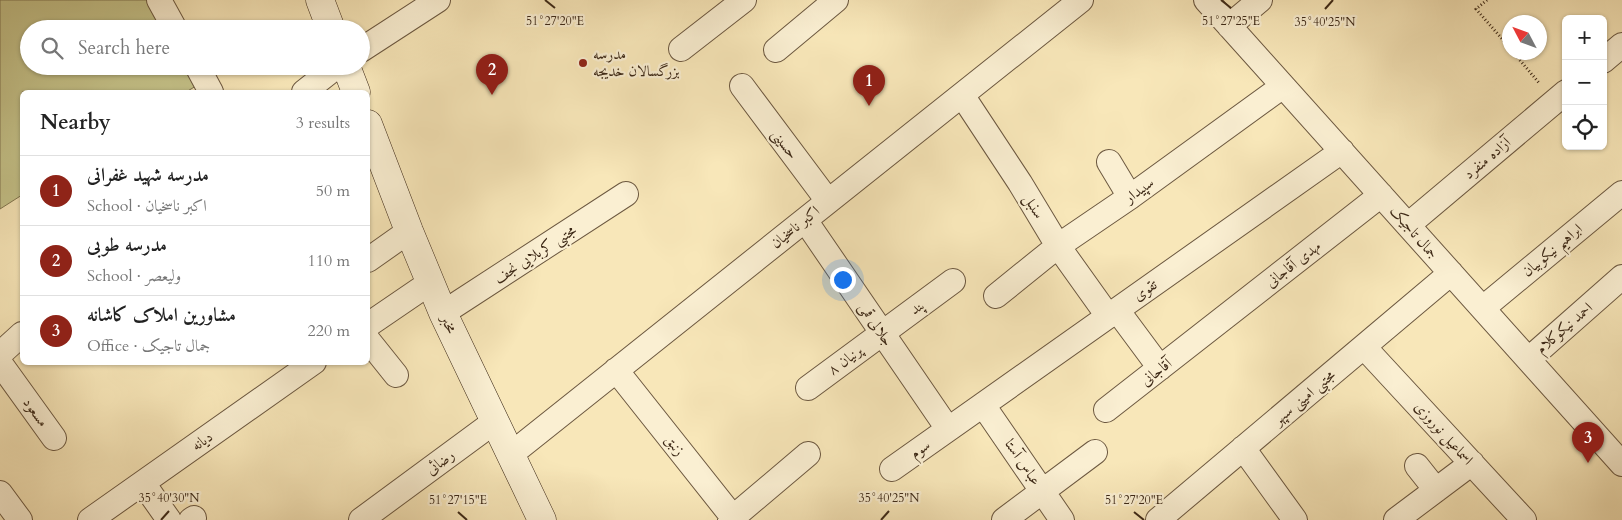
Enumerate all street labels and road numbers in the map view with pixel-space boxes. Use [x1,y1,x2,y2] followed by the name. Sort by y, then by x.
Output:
[766,125,803,164] street label: حسینی
[1459,131,1516,184] street label: آزاده منفرد
[1118,172,1158,210] street label: سپیدار
[1018,190,1049,223] street label: سنبل
[766,201,824,253] street label: اکبر ناسخیان
[1385,201,1443,263] street label: جمال تاجیک
[1518,219,1590,285] street label: ابراهیم نیکوبیان
[490,220,581,290] street label: مجتبی کربلایی نجف
[1261,236,1325,292] street label: مهدی آقاجانی
[1129,275,1161,305] street label: تقوی
[905,295,929,320] street label: پند
[853,298,898,350] street label: جلالی قمی
[1531,298,1599,361] street label: احمد نیکوکلام
[435,309,462,337] street label: مخبر
[824,340,868,380] street label: پرنیان ۸
[1136,352,1177,391] street label: آقاجانی
[1267,365,1341,432] street label: مجتبی امینی سپهر
[19,393,53,431] street label: مسعود
[1409,397,1478,470] street label: اسماعیل نوروزی
[187,427,217,455] street label: دیانه
[660,430,690,460] street label: زنبق
[906,435,936,466] street label: سوم
[1000,435,1046,489] street label: عباس آستا
[422,445,458,479] street label: رضائی

